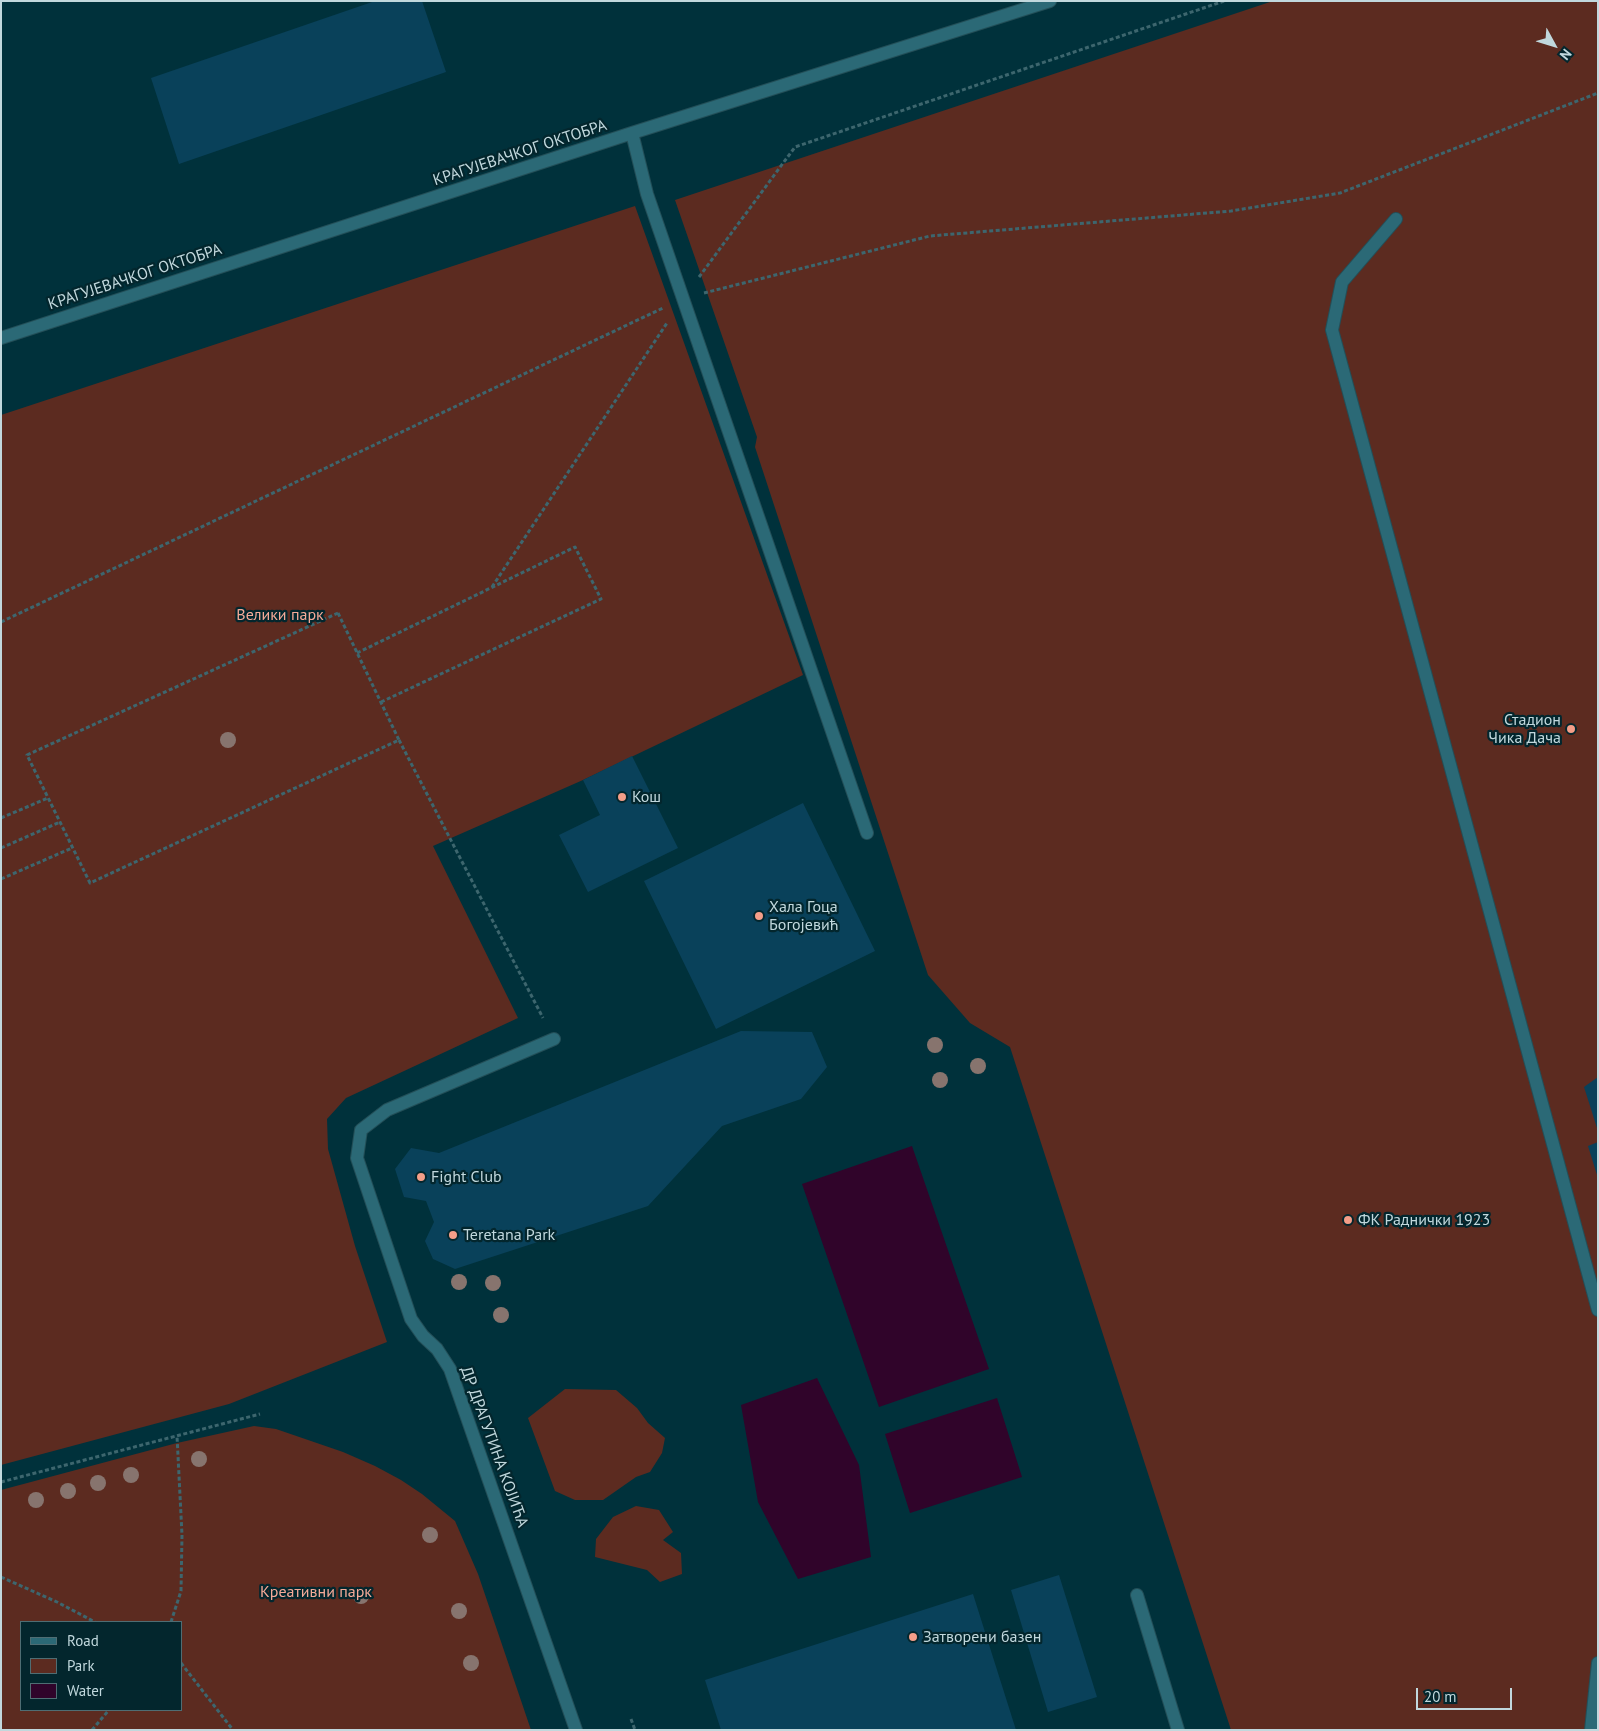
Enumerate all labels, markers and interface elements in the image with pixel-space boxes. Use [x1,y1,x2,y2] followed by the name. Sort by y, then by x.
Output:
[1529,20,1579,70] north arrow
[1556,45,1576,64] text: N
[431,116,609,190] street label: КРАГУЈЕВАЧКОГ ОКТОБРА
[46,240,224,314] street label: КРАГУЈЕВАЧКОГ ОКТОБРА
[236,605,324,625] park label: Велики парк
[1488,710,1561,748] place label: Стадион Чика Дача
[1565,723,1577,735] marker: Стадион Чика Дача
[632,787,661,807] place label: Кош
[616,791,628,803] marker: Кош
[769,897,838,935] place label: Хала Гоца Богојевић
[753,910,765,922] marker: Хала Гоца Богојевић
[431,1167,502,1187] place label: Fight Club
[415,1171,427,1183] marker: Fight Club
[1358,1210,1490,1230] place label: ФК Раднички 1923
[1342,1214,1354,1226] marker: ФК Раднички 1923
[463,1225,555,1245] place label: Teretana Park
[447,1229,459,1241] marker: Teretana Park
[456,1364,532,1530] street label: ДР ДРАГУТИНА КОЈИЋА
[260,1582,372,1602] park label: Креативни парк
[20,1621,182,1711] legend
[923,1627,1041,1647] place label: Затворени базен
[67,1631,99,1650] text: Road
[907,1631,919,1643] marker: Затворени базен
[67,1656,95,1675] text: Park
[1419,1678,1515,1710] scale bar
[67,1681,104,1700] text: Water
[1424,1687,1457,1706] text: 20 m

